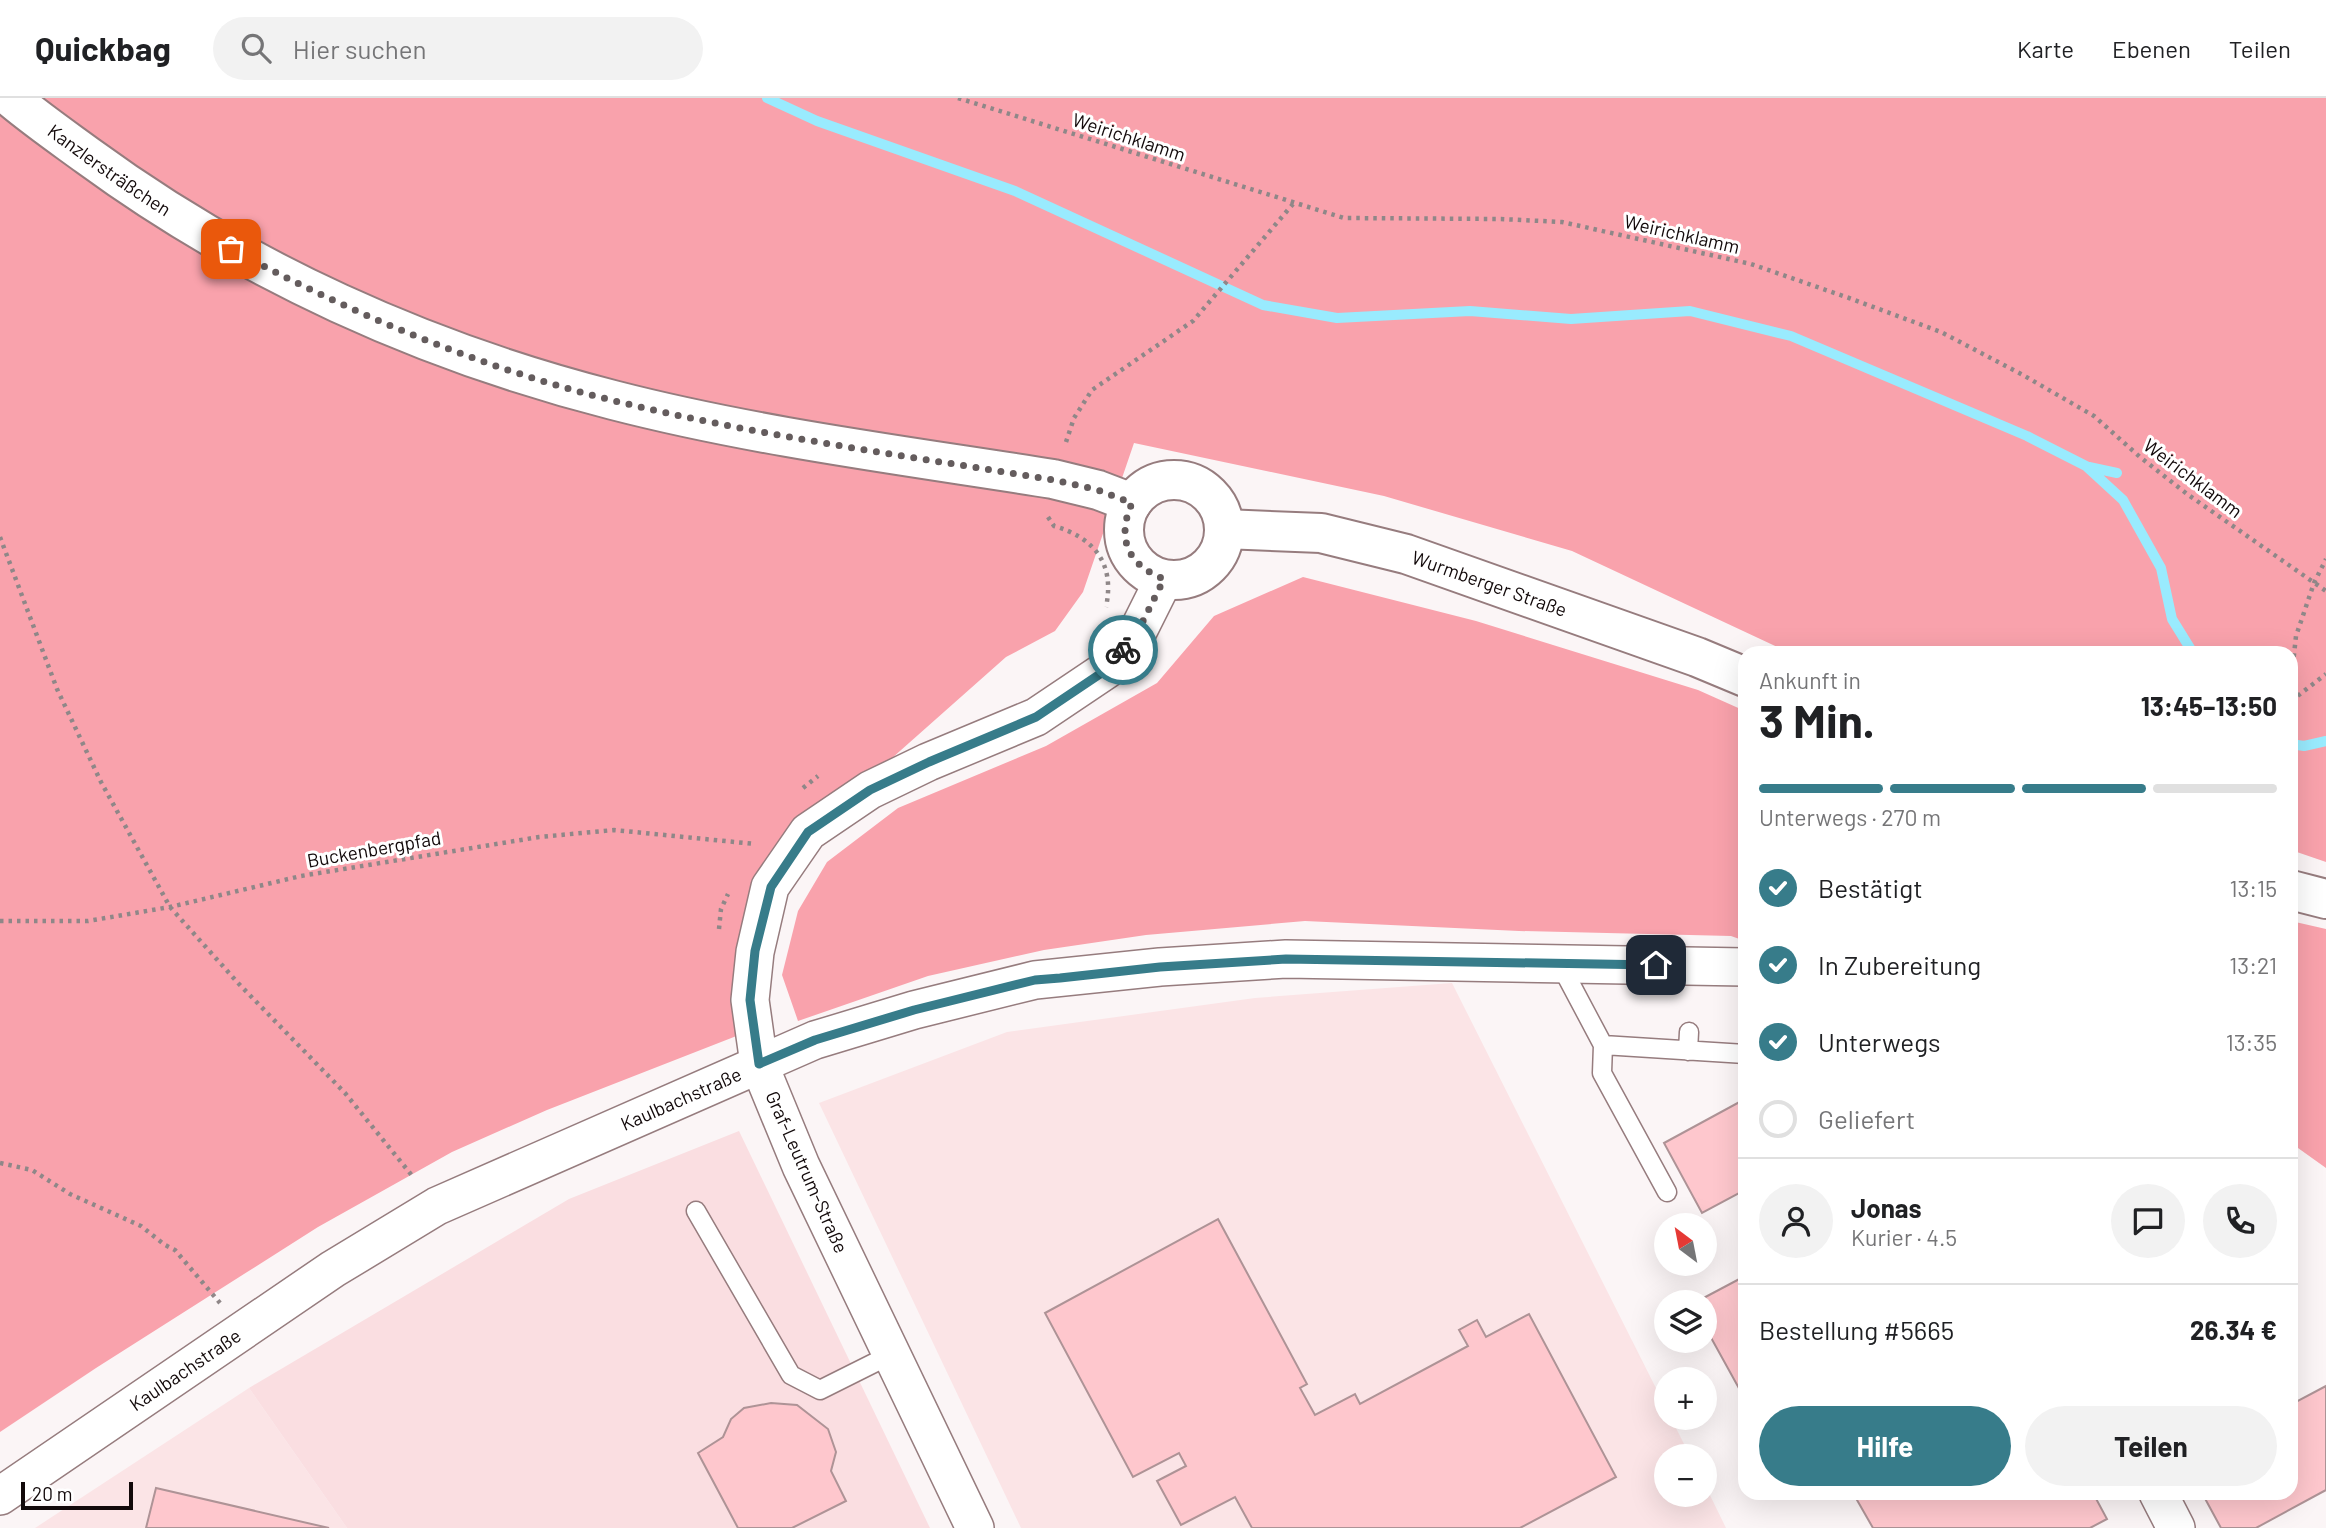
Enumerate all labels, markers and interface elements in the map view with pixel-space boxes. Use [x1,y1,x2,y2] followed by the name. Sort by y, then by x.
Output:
[213,17,703,80] search box
[35,28,171,68] text: Quickbag
[237,29,275,67] icon: search
[293,33,427,64] text: Hier suchen
[2017,34,2074,63] text: Karte
[2112,34,2191,63] text: Ebenen
[2229,34,2291,63] text: Teilen
[1070,107,1189,166] street label: Weirichklamm
[44,119,176,220] street label: Kanzlersträßchen
[1622,209,1742,258] street label: Weirichklamm
[201,219,261,279] pin
[212,230,250,268] icon: bag
[2139,433,2247,522] street label: Weirichklamm
[1409,545,1570,621] street label: Wurmberger Straße
[1088,615,1158,685] courier
[1104,631,1142,669] icon: bike
[1759,666,1861,694] text: Ankunft in
[2141,690,2277,721] text: 13:45–13:50
[1759,692,1875,747] text: 3 Min.
[1759,803,1941,831] text: Unterwegs · 270 m
[305,825,443,872] street label: Buckenbergpfad
[1759,869,1797,907] icon: check
[1818,872,1923,903] text: Bestätigt
[2229,874,2277,902] text: 13:15
[1626,935,1686,995] pin
[1637,946,1675,984] icon: home
[1759,946,1797,984] icon: check
[1818,949,1981,980] text: In Zubereitung
[2229,951,2277,979] text: 13:21
[1759,1023,1797,1061] icon: check
[1818,1026,1940,1057] text: Unterwegs
[2226,1028,2277,1056] text: 13:35
[617,1062,745,1135] street label: Kaulbachstraße
[761,1087,854,1256] street label: Graf-Leutrum-Straße
[1818,1103,1915,1134] text: Geliefert
[1759,1184,1833,1258] button: person
[2111,1184,2185,1258] button: chat
[2203,1184,2277,1258] button: phone
[1851,1192,1922,1223] text: Jonas
[1654,1213,1717,1276] north arrow
[1654,1213,1717,1507] map controls
[1851,1223,1957,1251] text: Kurier · 4.5
[1654,1290,1717,1353] button: layers
[1759,1314,1954,1345] text: Bestellung #5665
[2190,1314,2277,1345] text: 26.34 €
[125,1323,245,1415] street label: Kaulbachstraße
[1654,1367,1717,1430] button: +
[1759,1406,2011,1486] button: Hilfe
[2025,1406,2277,1486] button: Teilen
[1654,1444,1717,1507] button: −
[21,1479,133,1511] scale bar
[32,1482,72,1505] text: 20 m

